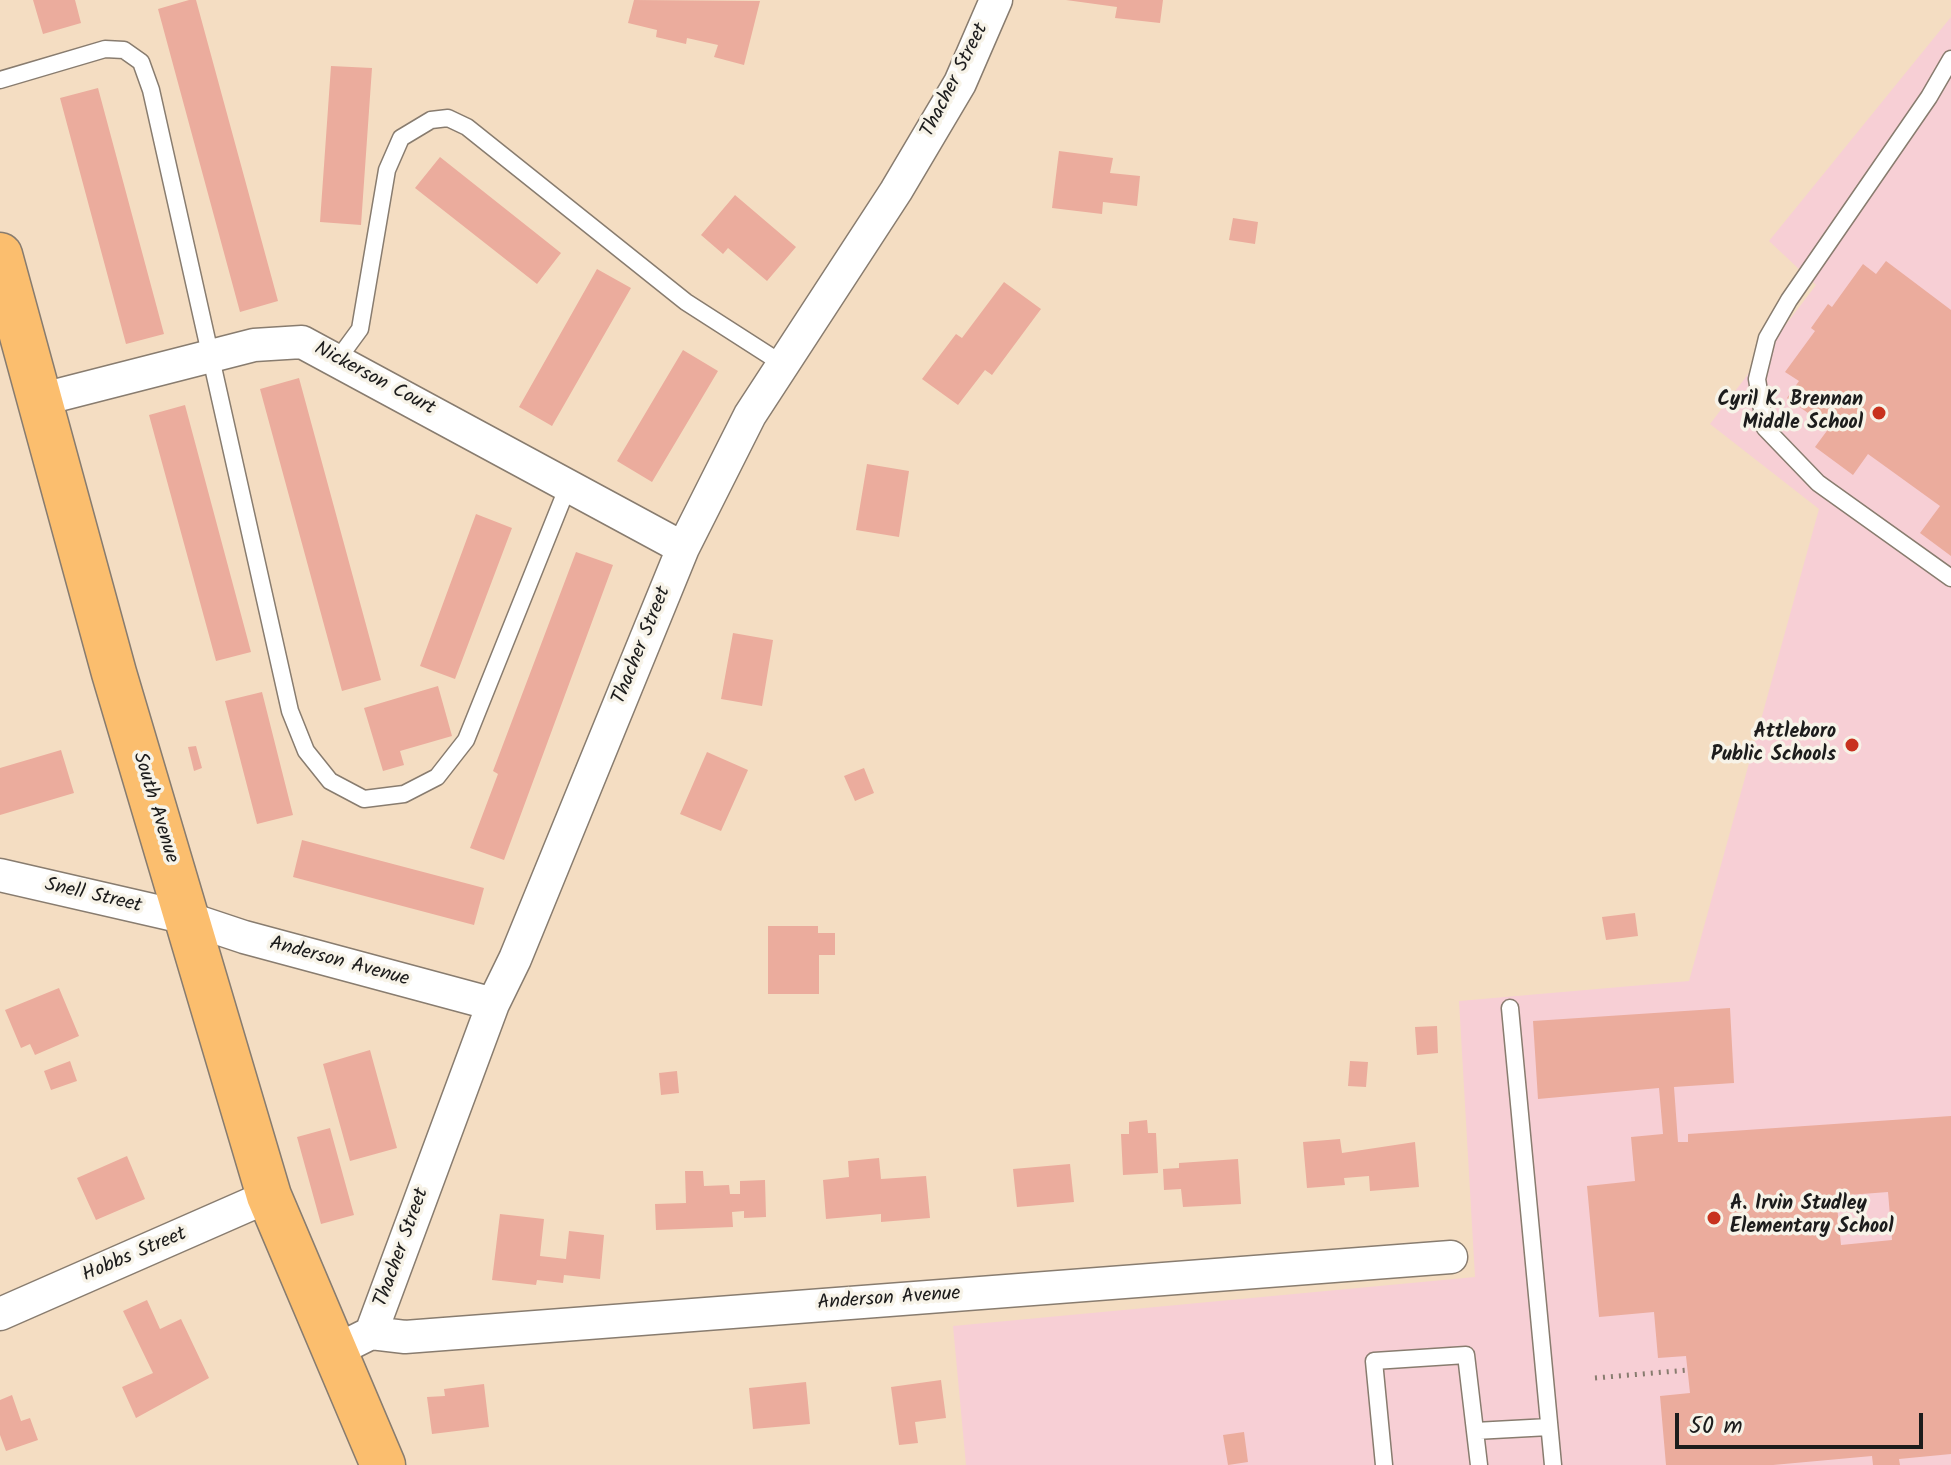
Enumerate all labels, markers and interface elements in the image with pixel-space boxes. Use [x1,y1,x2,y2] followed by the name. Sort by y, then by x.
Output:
[917,20,995,142] street label: Thacher Street
[309,338,439,422] street label: Nickerson Court
[1717,390,1863,437] place label: Cyril K. Brennan Middle School
[1870,404,1888,422] marker: Cyril K. Brennan Middle School
[609,584,677,708] street label: Thacher Street
[1711,722,1836,769] place label: Attleboro Public Schools
[1843,736,1861,754] marker: Attleboro Public Schools
[126,750,182,866] street label: South Avenue
[42,874,144,920] street label: Snell Street
[267,933,411,993] street label: Anderson Avenue
[370,1185,436,1311] street label: Thacher Street
[1730,1194,1894,1241] place label: A. Irvin Studley Elementary School
[1705,1209,1723,1227] marker: A. Irvin Studley Elementary School
[79,1223,191,1289] street label: Hobbs Street
[817,1283,961,1317] street label: Anderson Avenue
[1679,1397,1927,1447] scale bar
[1689,1407,1743,1446] text: 50 m

